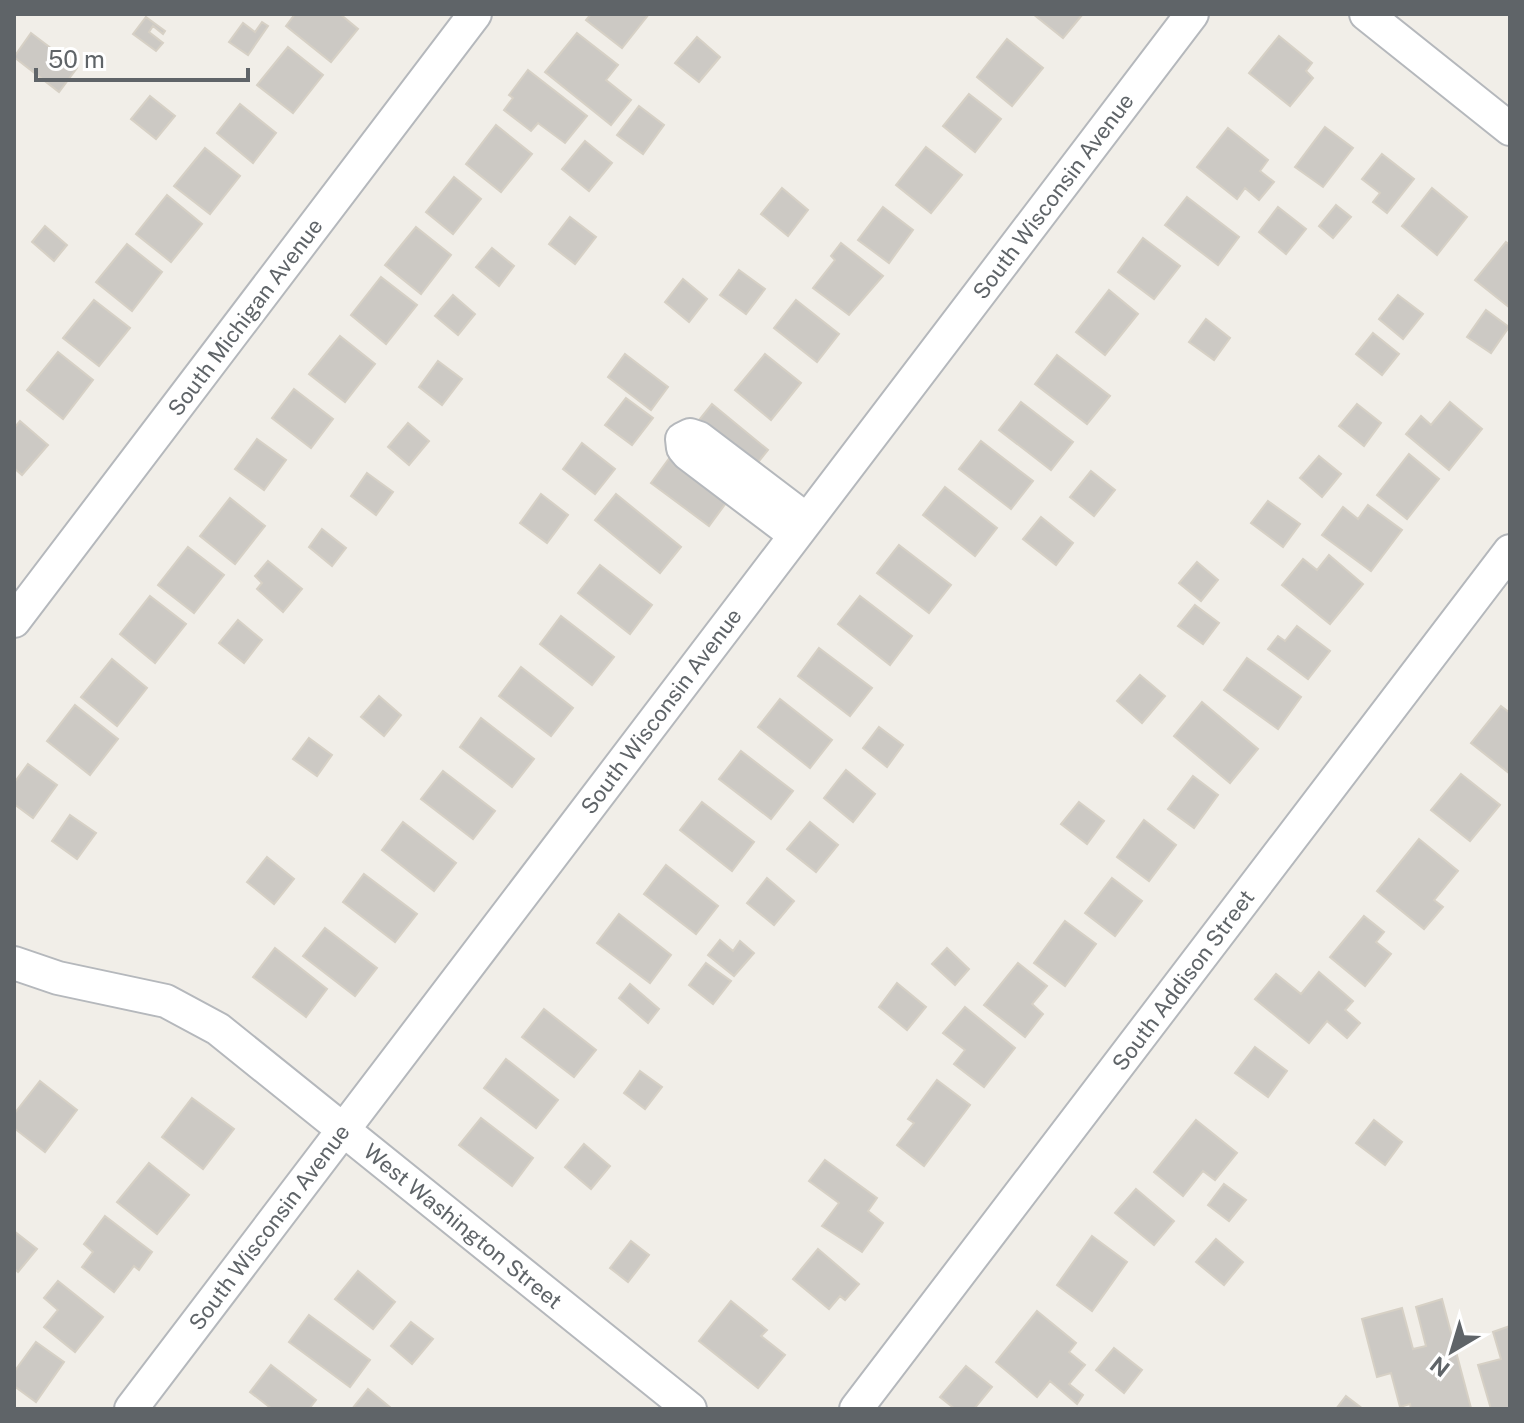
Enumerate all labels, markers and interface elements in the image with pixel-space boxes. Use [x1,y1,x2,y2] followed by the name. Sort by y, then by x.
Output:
[36,32,248,82] scale bar
[48,45,105,73] text: 50 m
[967,88,1139,304] street label: South Wisconsin Avenue
[162,213,328,421] street label: South Michigan Avenue
[575,603,747,819] street label: South Wisconsin Avenue
[1107,885,1259,1075] street label: South Addison Street
[183,1119,355,1335] street label: South Wisconsin Avenue
[359,1138,567,1314] street label: West Washington Street
[1412,1311,1492,1391] north arrow
[1425,1351,1454,1382] text: N

